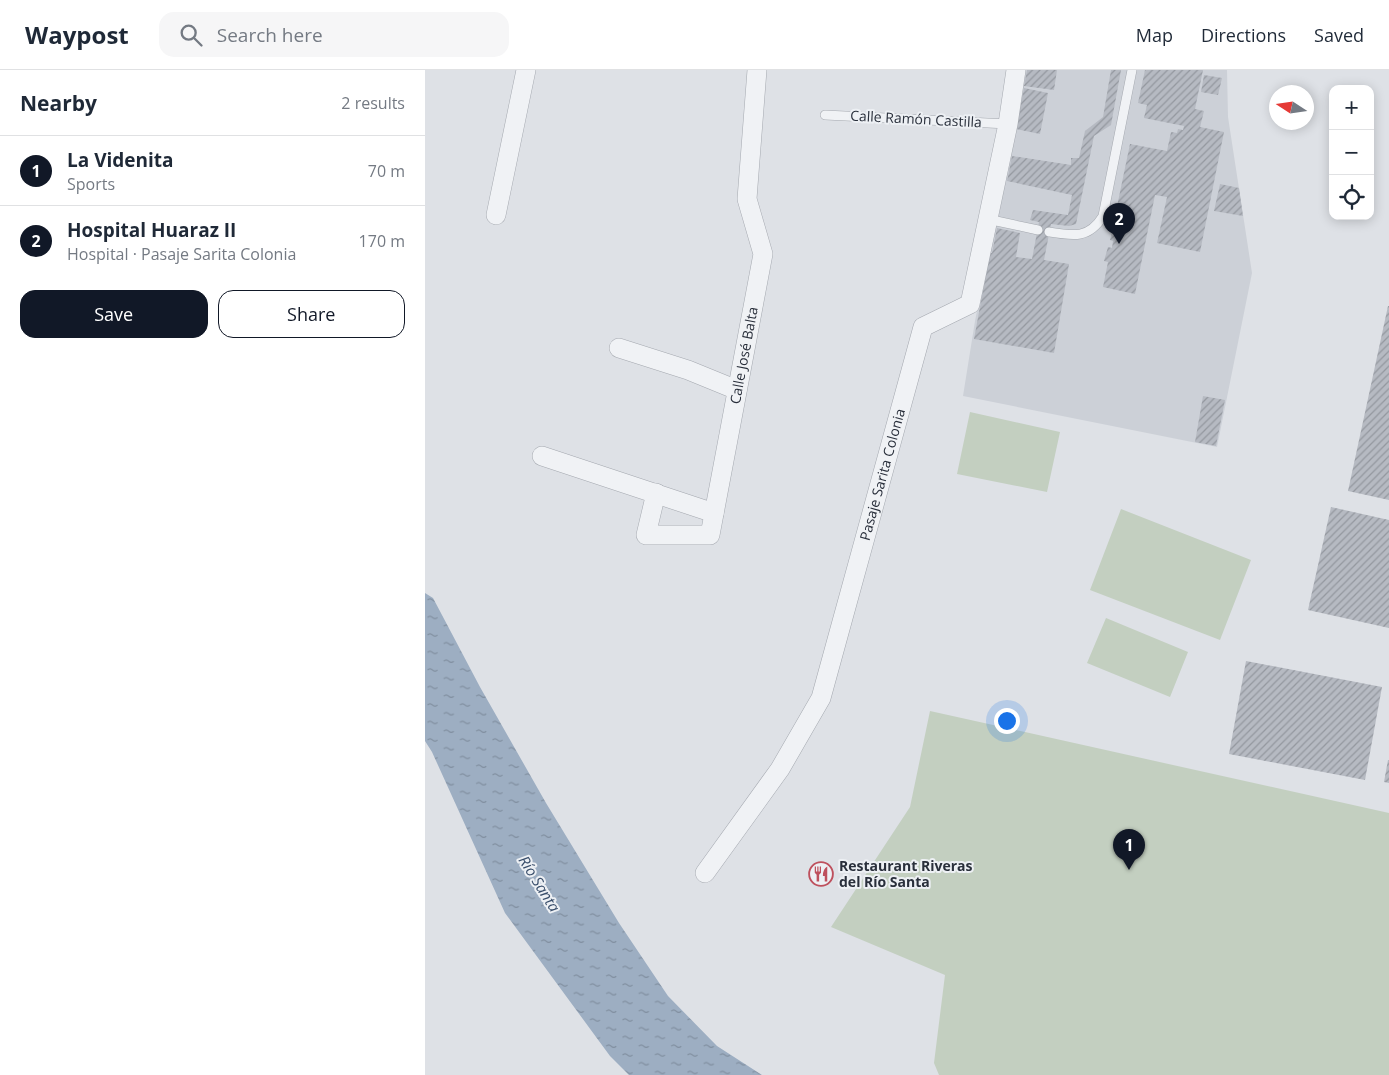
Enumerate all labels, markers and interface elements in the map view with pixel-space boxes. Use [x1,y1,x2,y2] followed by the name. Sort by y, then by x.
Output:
[159,12,509,57] search box
[25,18,129,51] text: Waypost
[177,21,205,49] icon: search
[217,22,323,48] text: Search here
[1136,23,1173,47] text: Map
[1201,23,1286,47] text: Directions
[1314,23,1364,47] text: Saved
[1269,85,1314,130] north arrow
[1329,85,1374,220] map controls
[1329,85,1374,130] button: +
[20,89,97,117] text: Nearby
[341,92,405,114] text: 2 results
[850,106,982,131] street label: Calle Ramón Castilla
[1329,130,1374,175] button: −
[67,147,174,173] text: La Videnita
[31,160,41,182] text: 1
[368,160,405,182] text: 70 m
[67,173,115,195] text: Sports
[1329,175,1374,220] button: locate
[1103,203,1135,244] pin: 2
[67,217,236,243] text: Hospital Huaraz II
[31,230,41,252] text: 2
[359,230,405,252] text: 170 m
[67,243,296,265] text: Hospital · Pasaje Sarita Colonia
[20,290,208,338] button: Save
[218,290,405,338] button: Share
[725,305,762,406] street label: Calle José Balta
[855,406,909,542] street label: Pasaje Sarita Colonia
[994,708,1020,734] your location
[1113,829,1145,870] pin: 1
[515,852,565,916] water label: Río Santa
[839,856,972,891] place label: Restaurant Riveras del Río Santa
[808,861,834,887] restaurant icon: Restaurant Riveras del Río Santa

